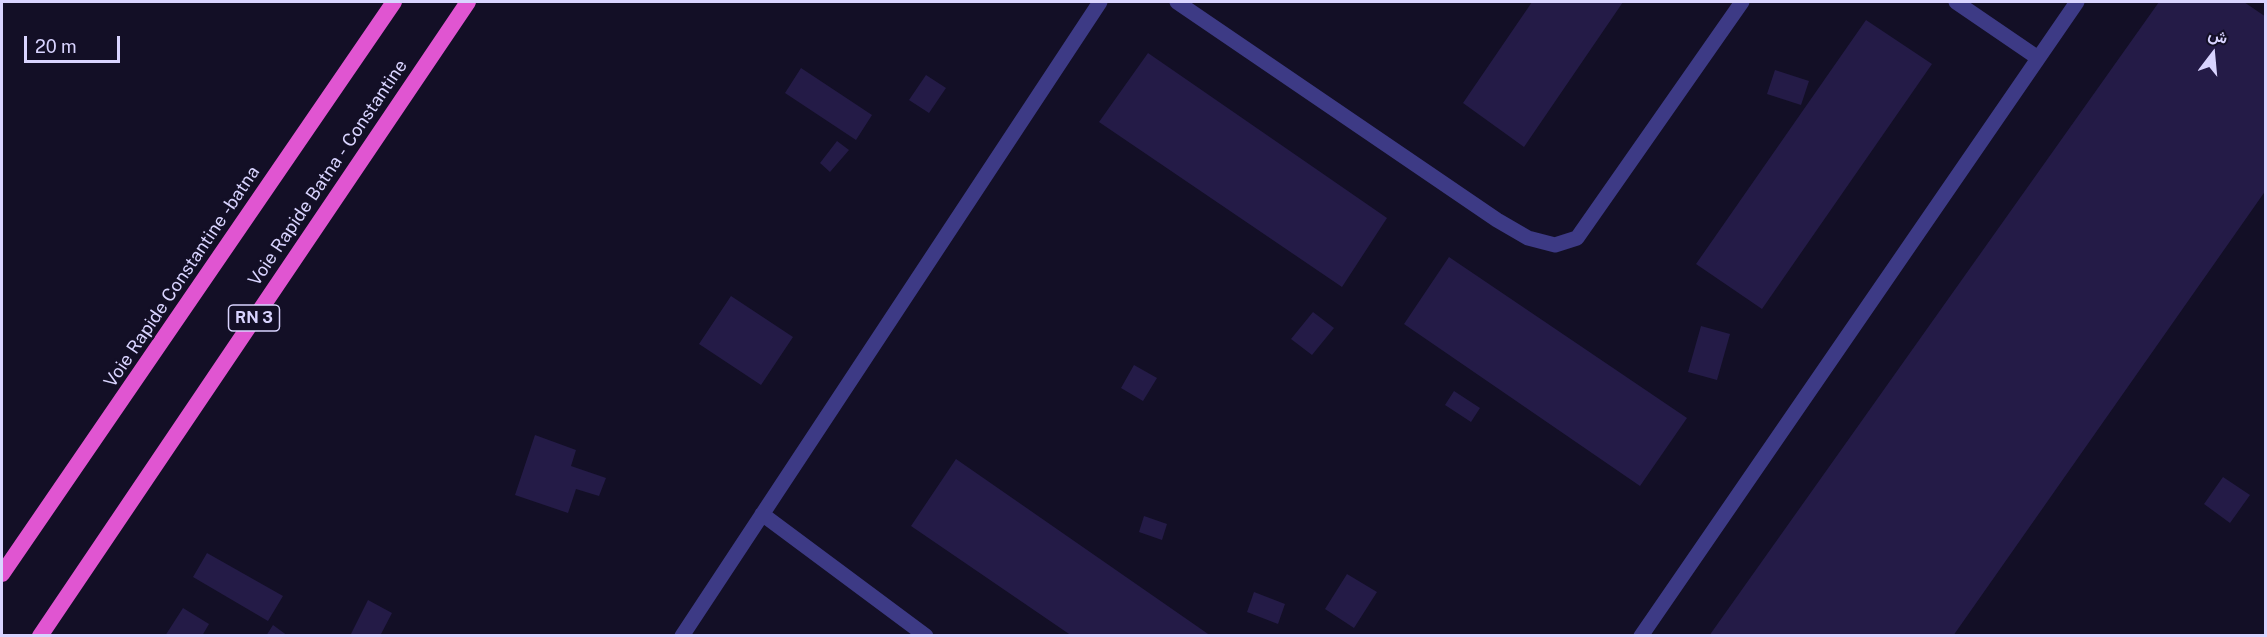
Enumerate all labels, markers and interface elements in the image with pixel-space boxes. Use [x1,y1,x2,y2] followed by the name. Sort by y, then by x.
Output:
[27,24,123,62] scale bar
[2183,24,2243,84] north arrow
[2206,24,2230,48] text: ش
[35,36,77,57] text: 20 m
[244,56,412,290] street label: Voie Rapide Batna - Constantine
[100,162,264,392] street label: Voie Rapide Constantine -batna
[228,305,280,331] road number: RN 3

